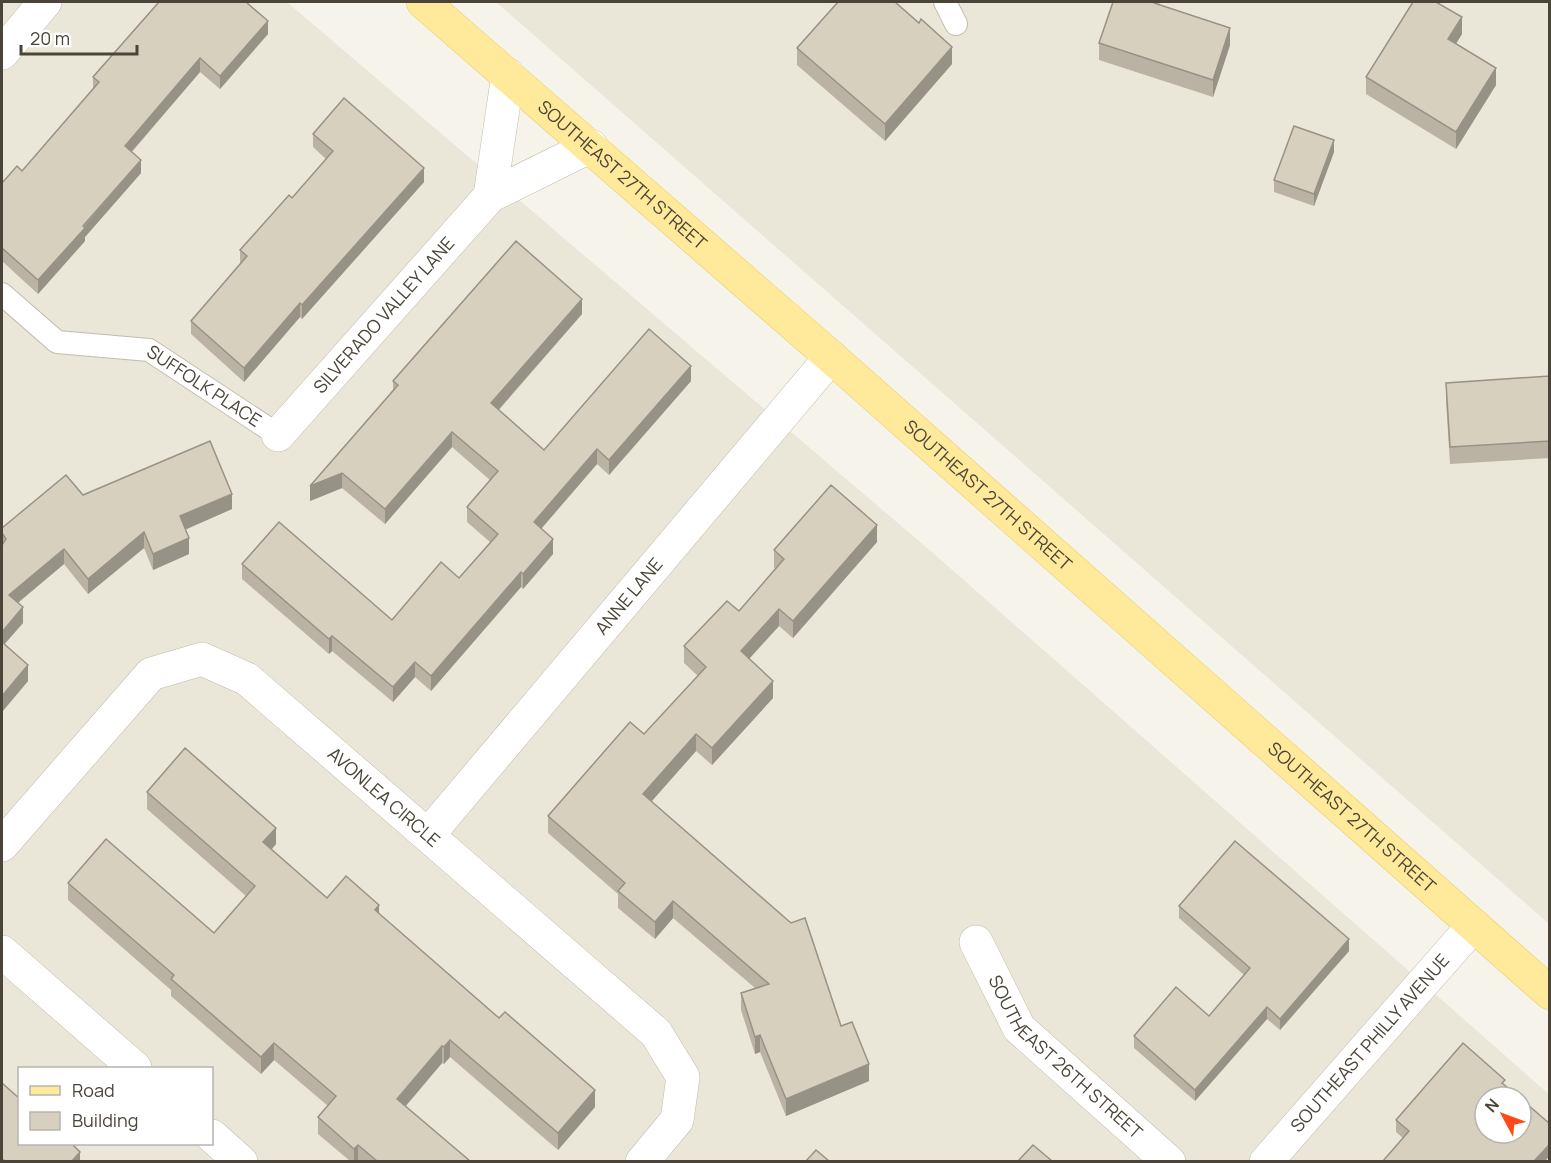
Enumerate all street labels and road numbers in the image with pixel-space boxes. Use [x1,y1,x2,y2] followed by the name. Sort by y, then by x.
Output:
[533,94,713,255] street label: SOUTHEAST 27TH STREET
[308,231,459,398] street label: SILVERADO VALLEY LANE
[143,339,266,432] street label: SUFFOLK PLACE
[899,414,1078,576] street label: SOUTHEAST 27TH STREET
[589,552,668,639] street label: ANNE LANE
[1263,736,1442,898] street label: SOUTHEAST 27TH STREET
[323,741,446,852] street label: AVONLEA CIRCLE
[1285,948,1454,1137] street label: SOUTHEAST PHILLY AVENUE
[983,971,1148,1144] street label: SOUTHEAST 26TH STREET

